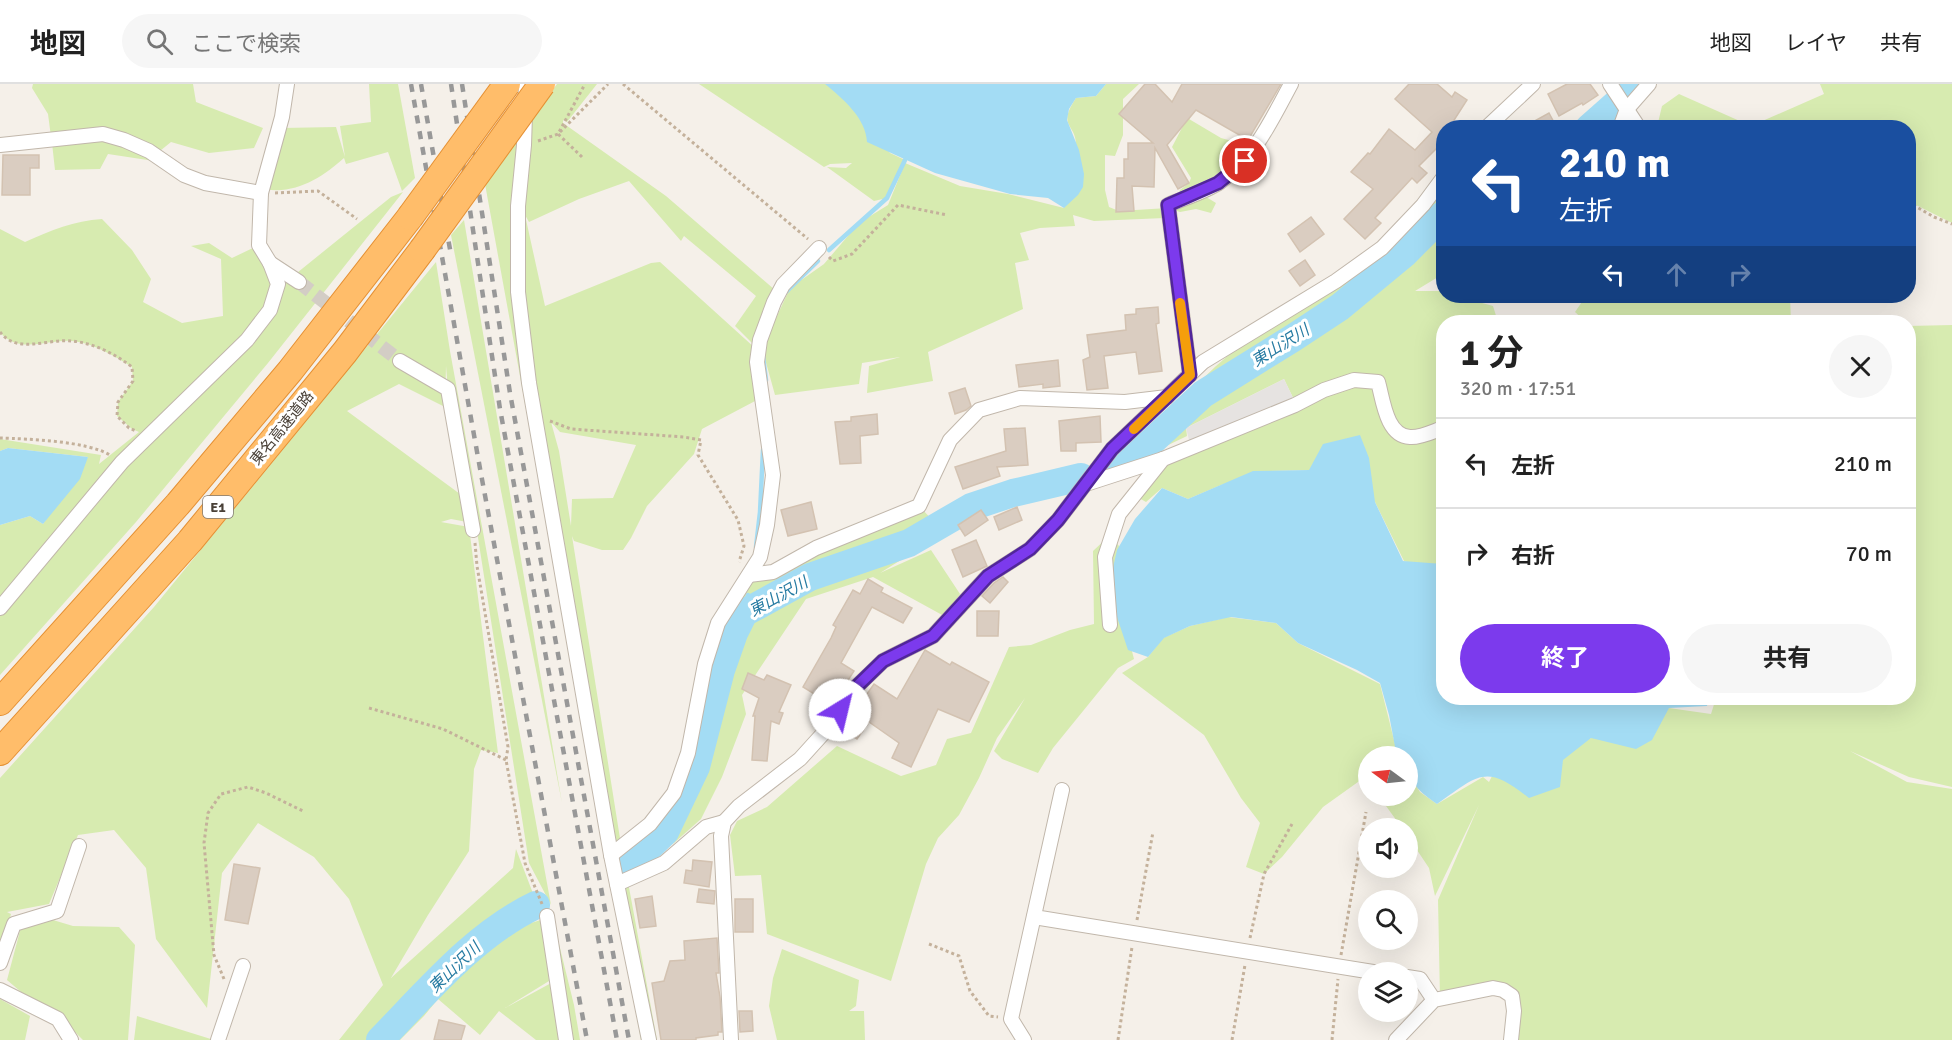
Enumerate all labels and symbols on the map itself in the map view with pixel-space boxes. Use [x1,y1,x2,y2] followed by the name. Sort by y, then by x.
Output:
[1219,135,1270,186] pin
[1248,319,1315,371] water label: 東山沢川
[247,387,317,469] street label: 東名高速道路
[203,496,233,518] road number: E1
[746,572,813,621] water label: 東山沢川
[808,678,872,742] position arrow
[1358,746,1418,806] north arrow
[425,937,486,997] water label: 東山沢川

